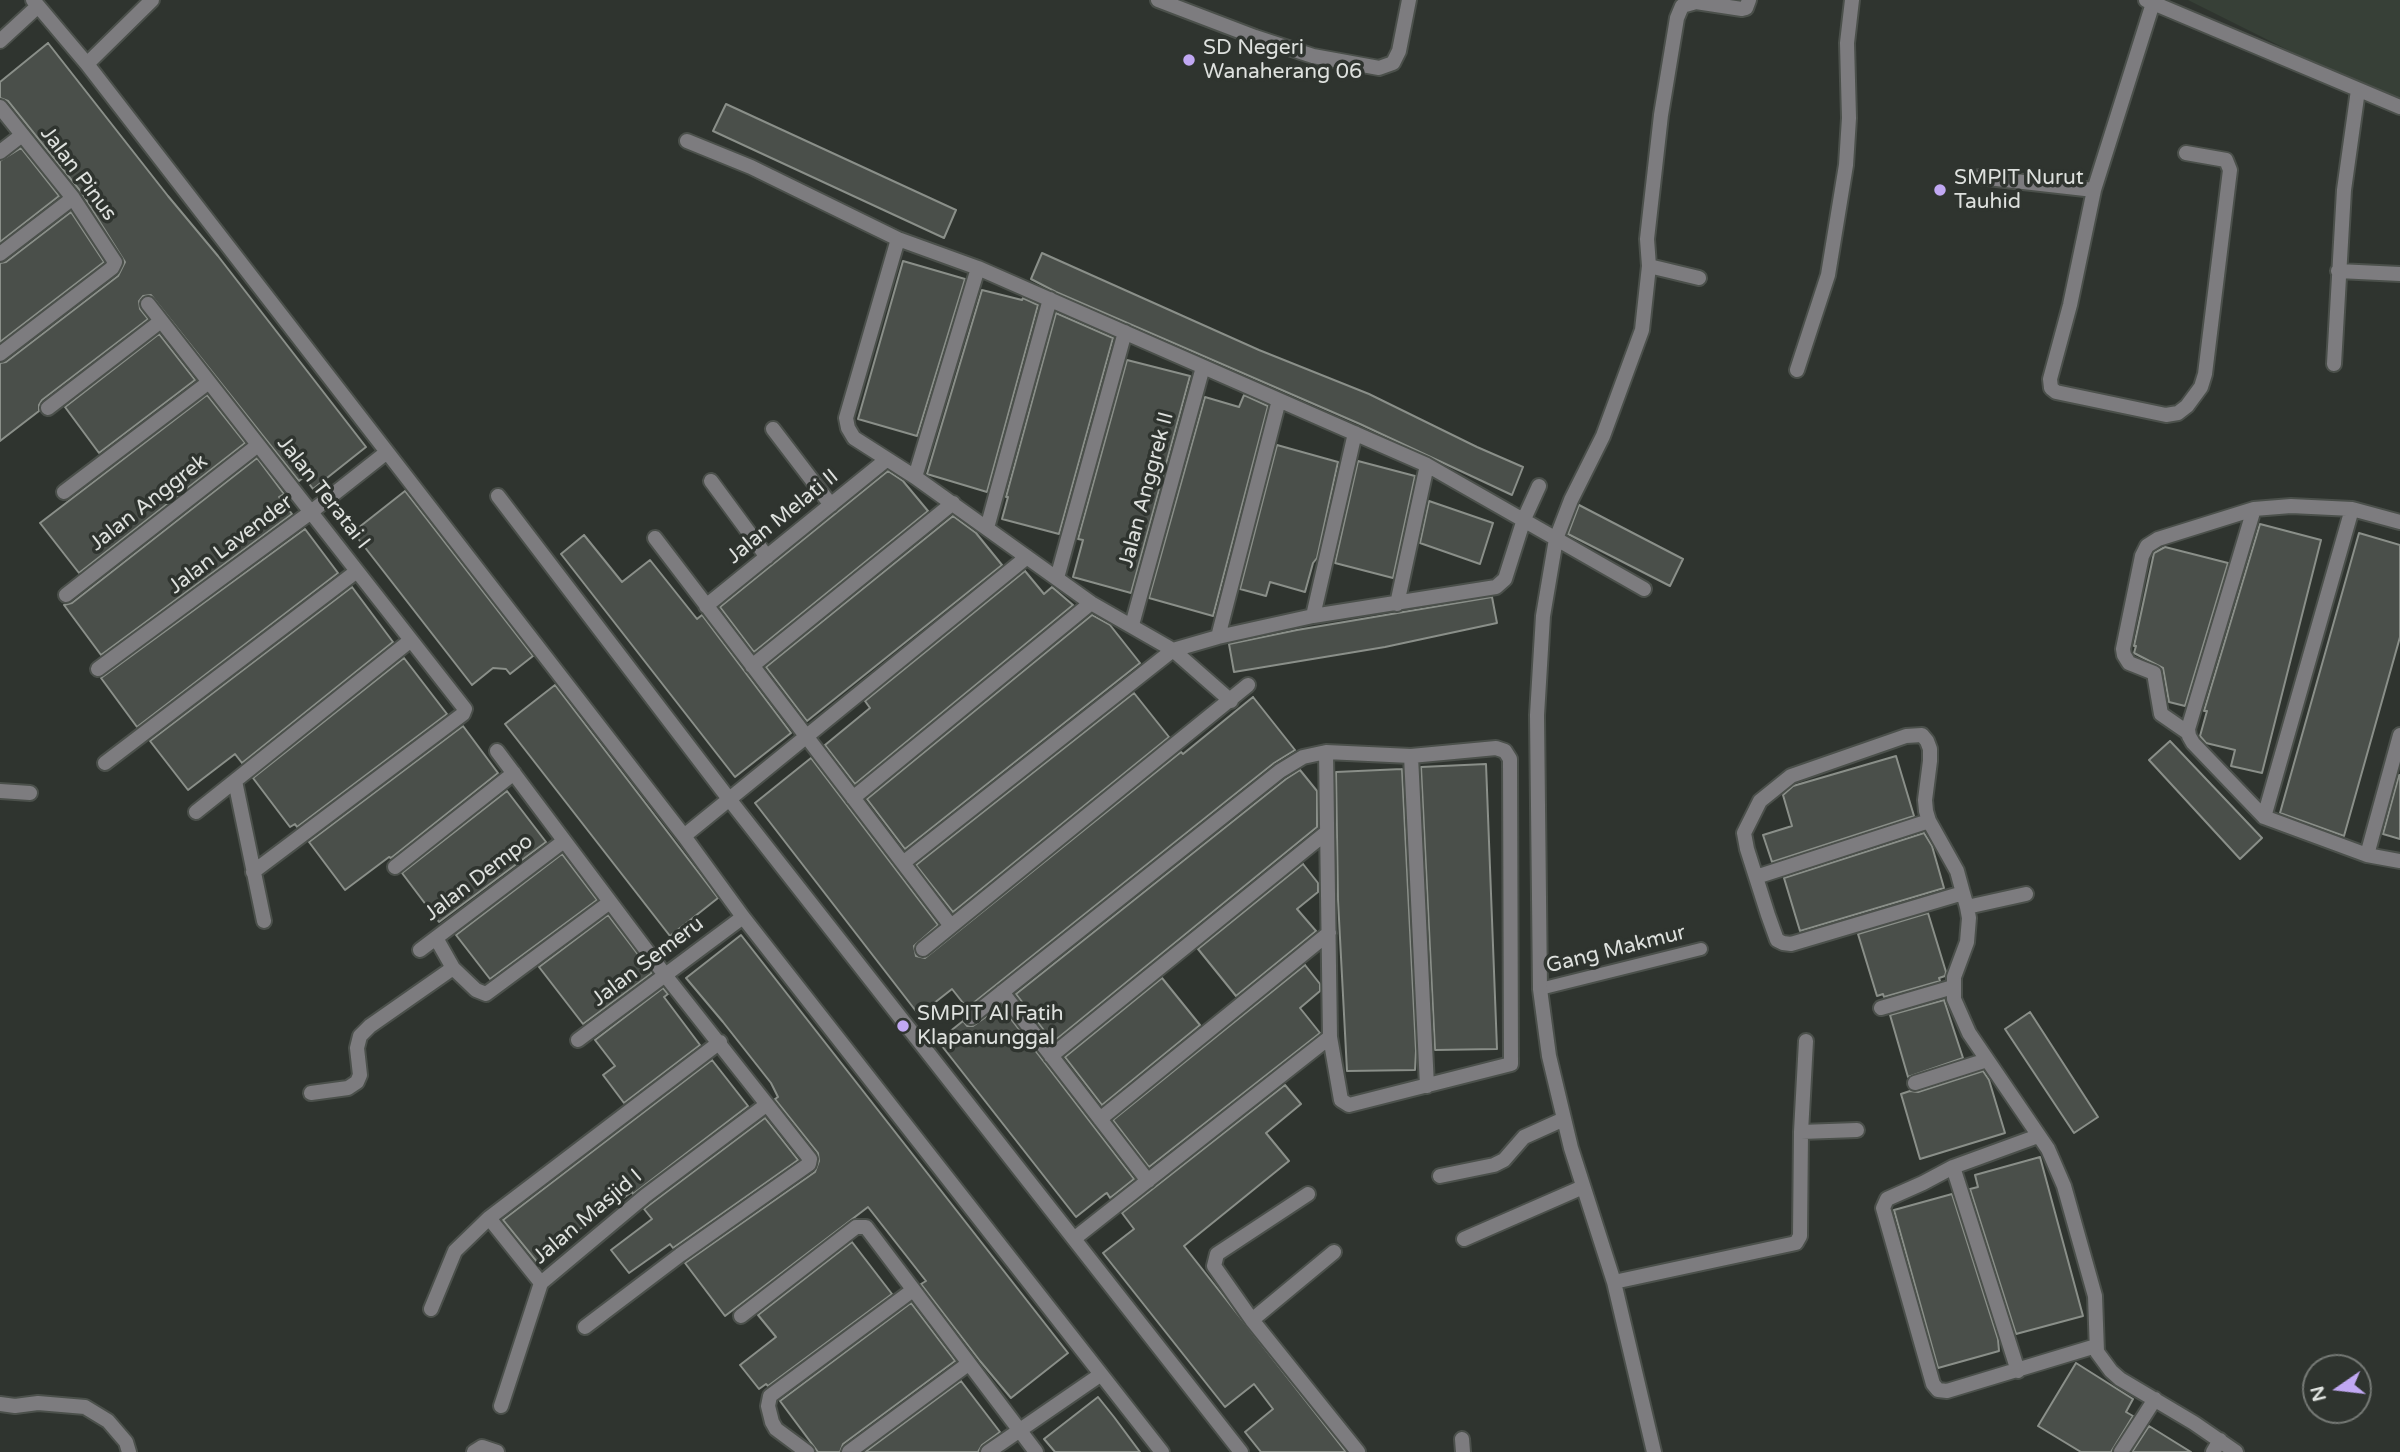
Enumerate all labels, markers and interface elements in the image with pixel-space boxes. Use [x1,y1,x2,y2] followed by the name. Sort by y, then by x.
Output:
[1203,35,1362,85] place label: SD Negeri Wanaherang 06
[1181,52,1197,68] marker: SD Negeri Wanaherang 06
[34,122,122,226] street label: Jalan Pinus
[1954,165,2084,215] place label: SMPIT Nurut Tauhid
[1932,182,1948,198] marker: SMPIT Nurut Tauhid
[1114,409,1180,571] street label: Jalan Anggrek II
[271,432,375,554] street label: Jalan Teratai I
[85,449,213,557] street label: Jalan Anggrek
[722,464,844,570] street label: Jalan Melati II
[164,490,298,600] street label: Jalan Lavender
[420,829,538,927] street label: Jalan Dempo
[587,912,709,1012] street label: Jalan Semeru
[1544,921,1688,979] street label: Gang Makmur
[917,1001,1064,1051] place label: SMPIT Al Fatih Klapanunggal
[895,1018,911,1034] marker: SMPIT Al Fatih Klapanunggal
[528,1164,648,1270] street label: Jalan Masjid I
[2302,1354,2372,1424] north arrow
[2306,1384,2331,1404] text: N

